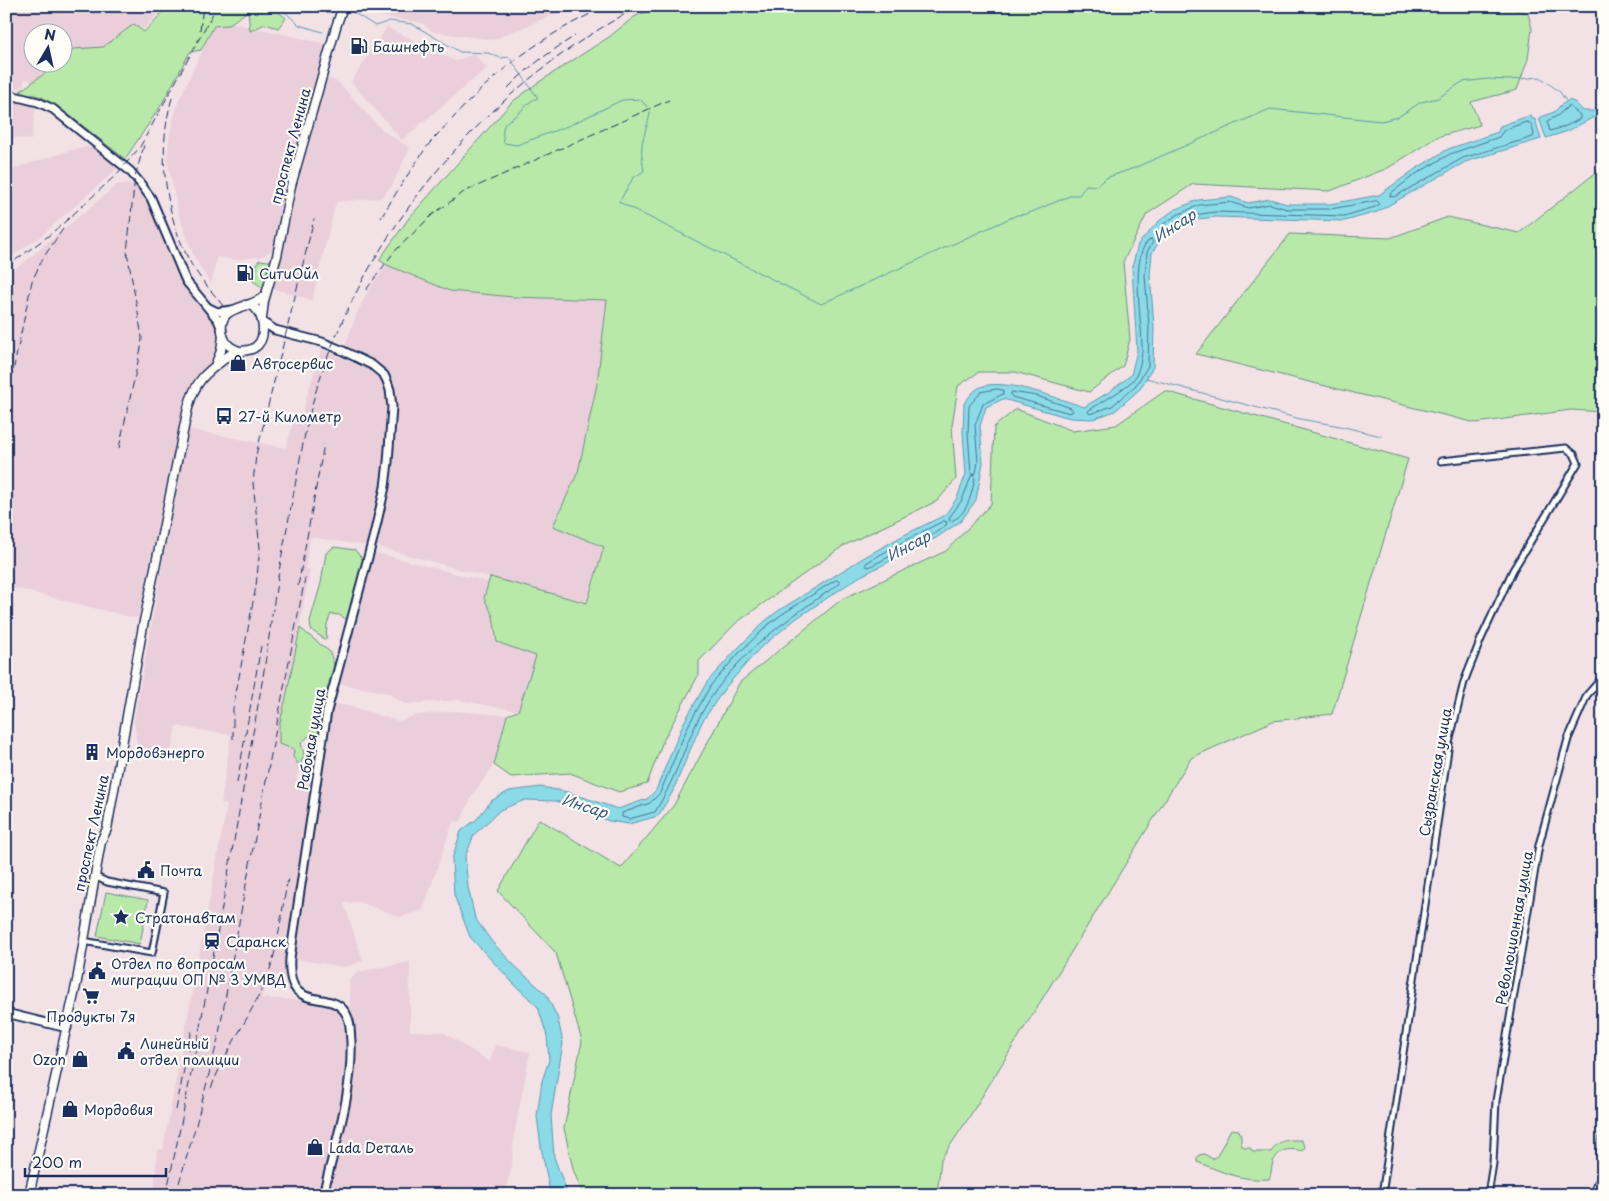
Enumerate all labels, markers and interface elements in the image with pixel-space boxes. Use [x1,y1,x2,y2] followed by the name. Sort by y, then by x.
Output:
[22,22,72,72] north arrow
[43,23,57,46] text: N
[349,36,369,56] fuel station icon: Башнефть
[373,36,445,57] place label: Башнефть
[264,86,316,206] street label: проспект Ленина
[1148,202,1201,247] water label: Инсар
[235,263,255,283] fuel station icon: СитиОйл
[259,263,319,284] place label: СитиОйл
[228,353,248,373] shop icon: Автосервис
[252,353,333,374] place label: Автосервис
[214,406,234,426] bus stop icon: 27-й Километр
[238,406,341,427] place label: 27-й Километр
[882,523,935,566] water label: Инсар
[292,686,330,792] street label: Рабочая улица
[1413,706,1457,838] street label: Сызранская улица
[82,742,102,762] building icon: Мордовэнерго
[106,742,205,763] place label: Мордовэнерго
[68,772,114,893] street label: проспект Ленина
[559,787,612,823] water label: Инсар
[1490,849,1538,1007] street label: Революционная улица
[136,860,156,880] public building icon: Почта
[160,860,202,881] place label: Почта
[111,907,131,927] place icon: Стратонавтам
[135,907,236,928] place label: Стратонавтам
[202,931,222,951] station icon: Саранск
[226,931,287,952] place label: Саранск
[111,953,286,990] place label: Отдел по вопросам миграции ОП № 3 УМВД
[87,961,107,981] public building icon: Отдел по вопросам миграции ОП № 3 УМВД
[81,986,101,1006] supermarket icon: Продукты 7я
[46,1006,136,1027] place label: Продукты 7я
[140,1033,239,1070] place label: Линейный отдел полиции
[116,1041,136,1061] public building icon: Линейный отдел полиции
[33,1049,66,1070] place label: Ozon
[70,1049,90,1069] shop icon: Ozon
[60,1099,80,1119] shop icon: Мордовия
[84,1099,153,1120] place label: Мордовия
[305,1137,325,1157] shop icon: Lada Dеталь
[329,1137,414,1158] place label: Lada Dеталь
[25,1146,166,1178] scale bar
[32,1150,82,1173] text: 200 m

